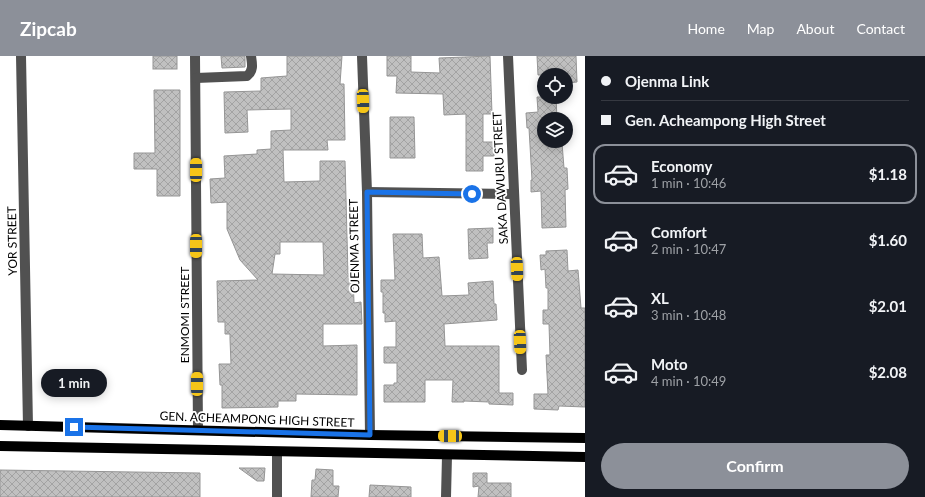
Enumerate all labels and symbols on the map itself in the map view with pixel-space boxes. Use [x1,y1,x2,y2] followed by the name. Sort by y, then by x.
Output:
[357,89,369,113] car
[489,111,511,245] street label: SAKA DAWURU STREET
[190,158,202,182] car
[463,185,481,203] route start
[346,199,362,293] street label: OJENMA STREET
[4,206,20,276] street label: YOR STREET
[190,234,202,258] car
[511,257,523,281] car
[177,267,192,363] street label: ENMOMI STREET
[514,330,526,354] car
[41,369,107,397] callout: 1 min
[191,372,203,396] car
[159,408,355,430] street label: GEN. ACHEAMPONG HIGH STREET
[65,418,83,436] route end
[438,430,462,442] car

